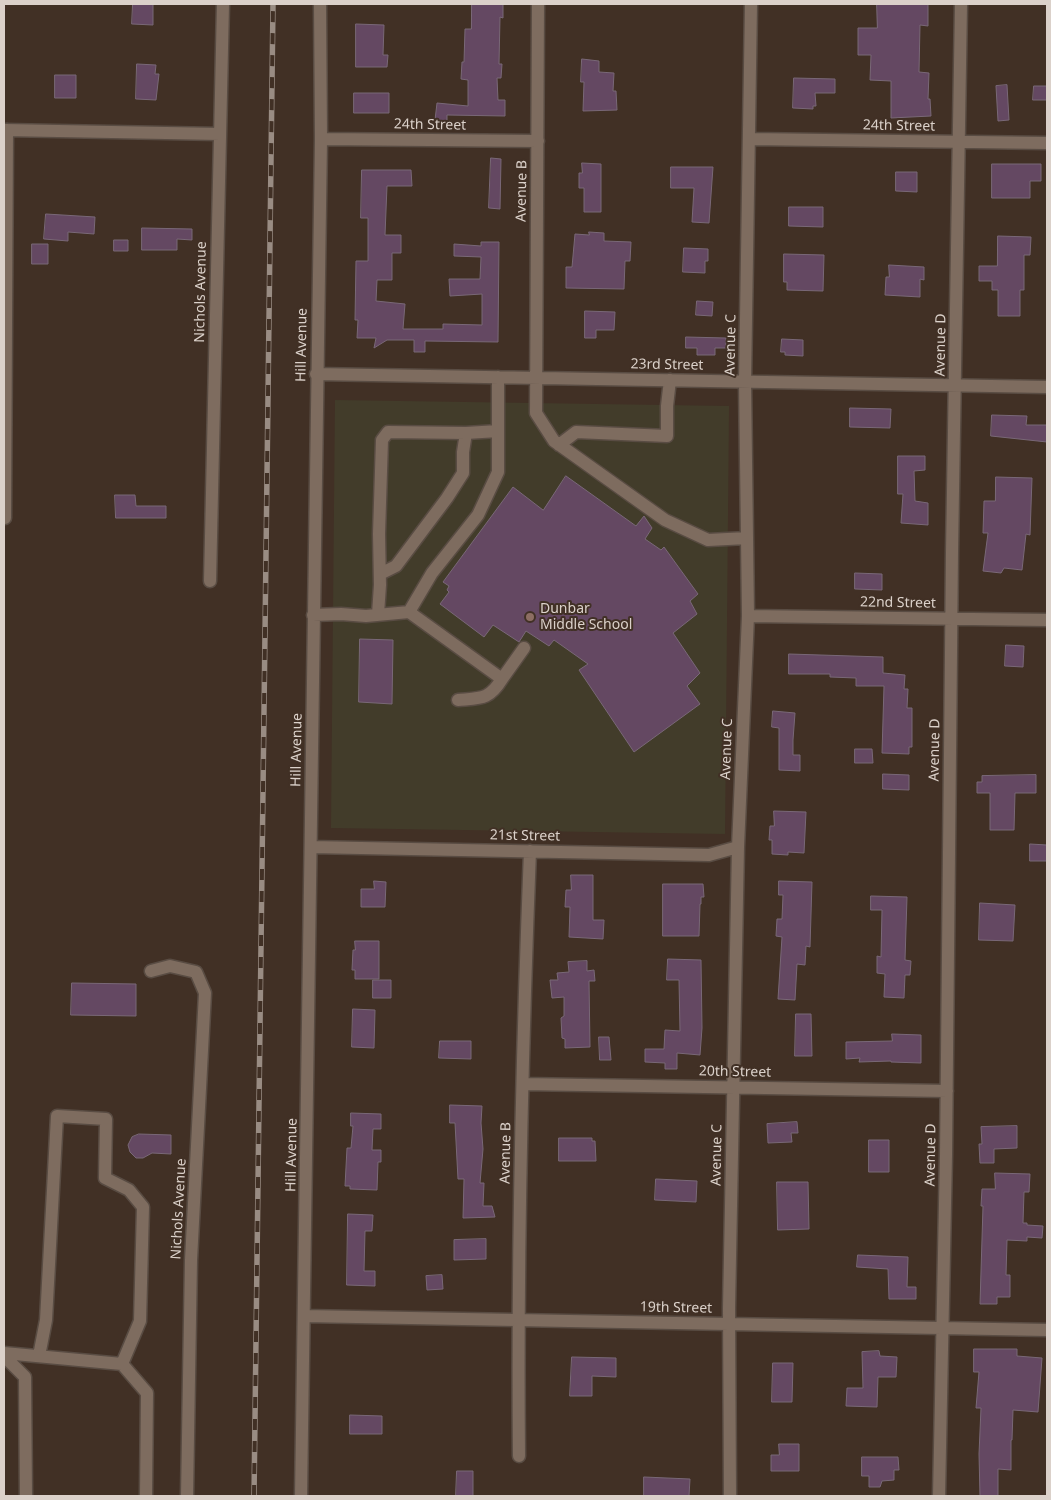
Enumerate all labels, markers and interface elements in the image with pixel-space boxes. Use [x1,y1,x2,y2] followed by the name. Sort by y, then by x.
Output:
[394,116,466,134] street label: 24th Street
[863,117,935,135] street label: 24th Street
[513,160,531,222] street label: Avenue B
[192,241,210,343] street label: Nichols Avenue
[293,308,311,382] street label: Hill Avenue
[932,313,950,377] street label: Avenue D
[722,314,740,376] street label: Avenue C
[630,356,704,374] street label: 23rd Street
[860,594,936,612] street label: 22nd Street
[540,601,632,634] place label: Dunbar Middle School
[524,611,536,623] marker: Dunbar Middle School
[288,713,306,787] street label: Hill Avenue
[718,718,736,780] street label: Avenue C
[926,718,944,782] street label: Avenue D
[490,827,560,845] street label: 21st Street
[699,1063,771,1081] street label: 20th Street
[283,1118,301,1192] street label: Hill Avenue
[497,1122,515,1184] street label: Avenue B
[922,1123,940,1187] street label: Avenue D
[708,1124,726,1186] street label: Avenue C
[168,1158,190,1260] street label: Nichols Avenue
[640,1299,712,1317] street label: 19th Street

